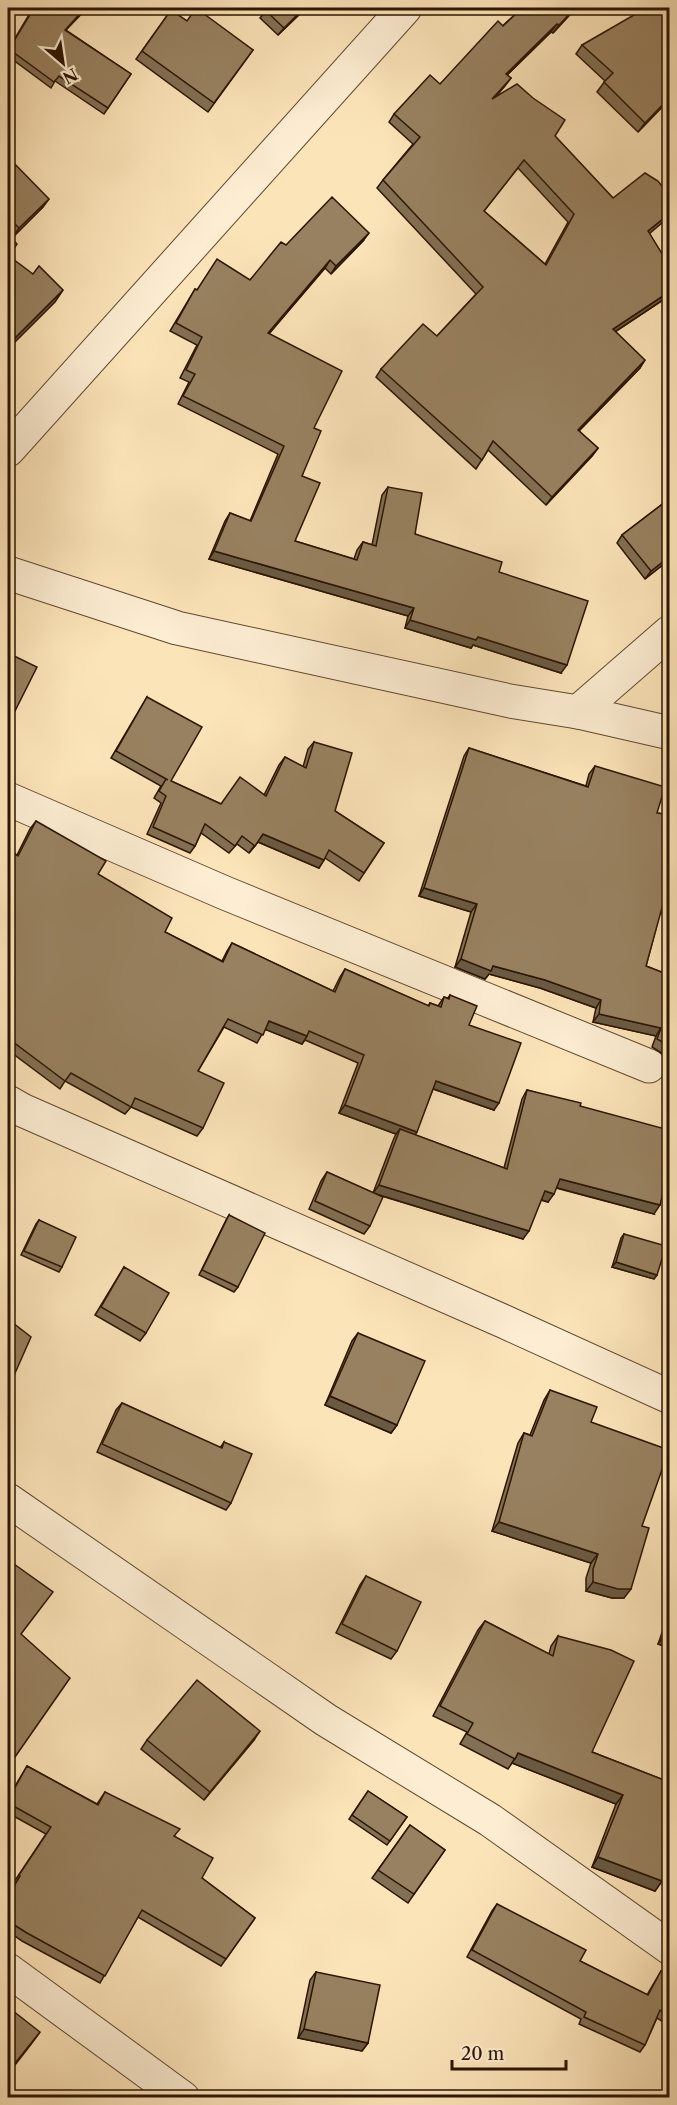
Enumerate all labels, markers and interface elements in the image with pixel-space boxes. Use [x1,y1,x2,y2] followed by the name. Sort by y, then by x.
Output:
[33,33,93,93] north arrow
[59,64,81,88] text: N
[452,2033,566,2071] scale bar
[461,2043,505,2065] text: 20 m

